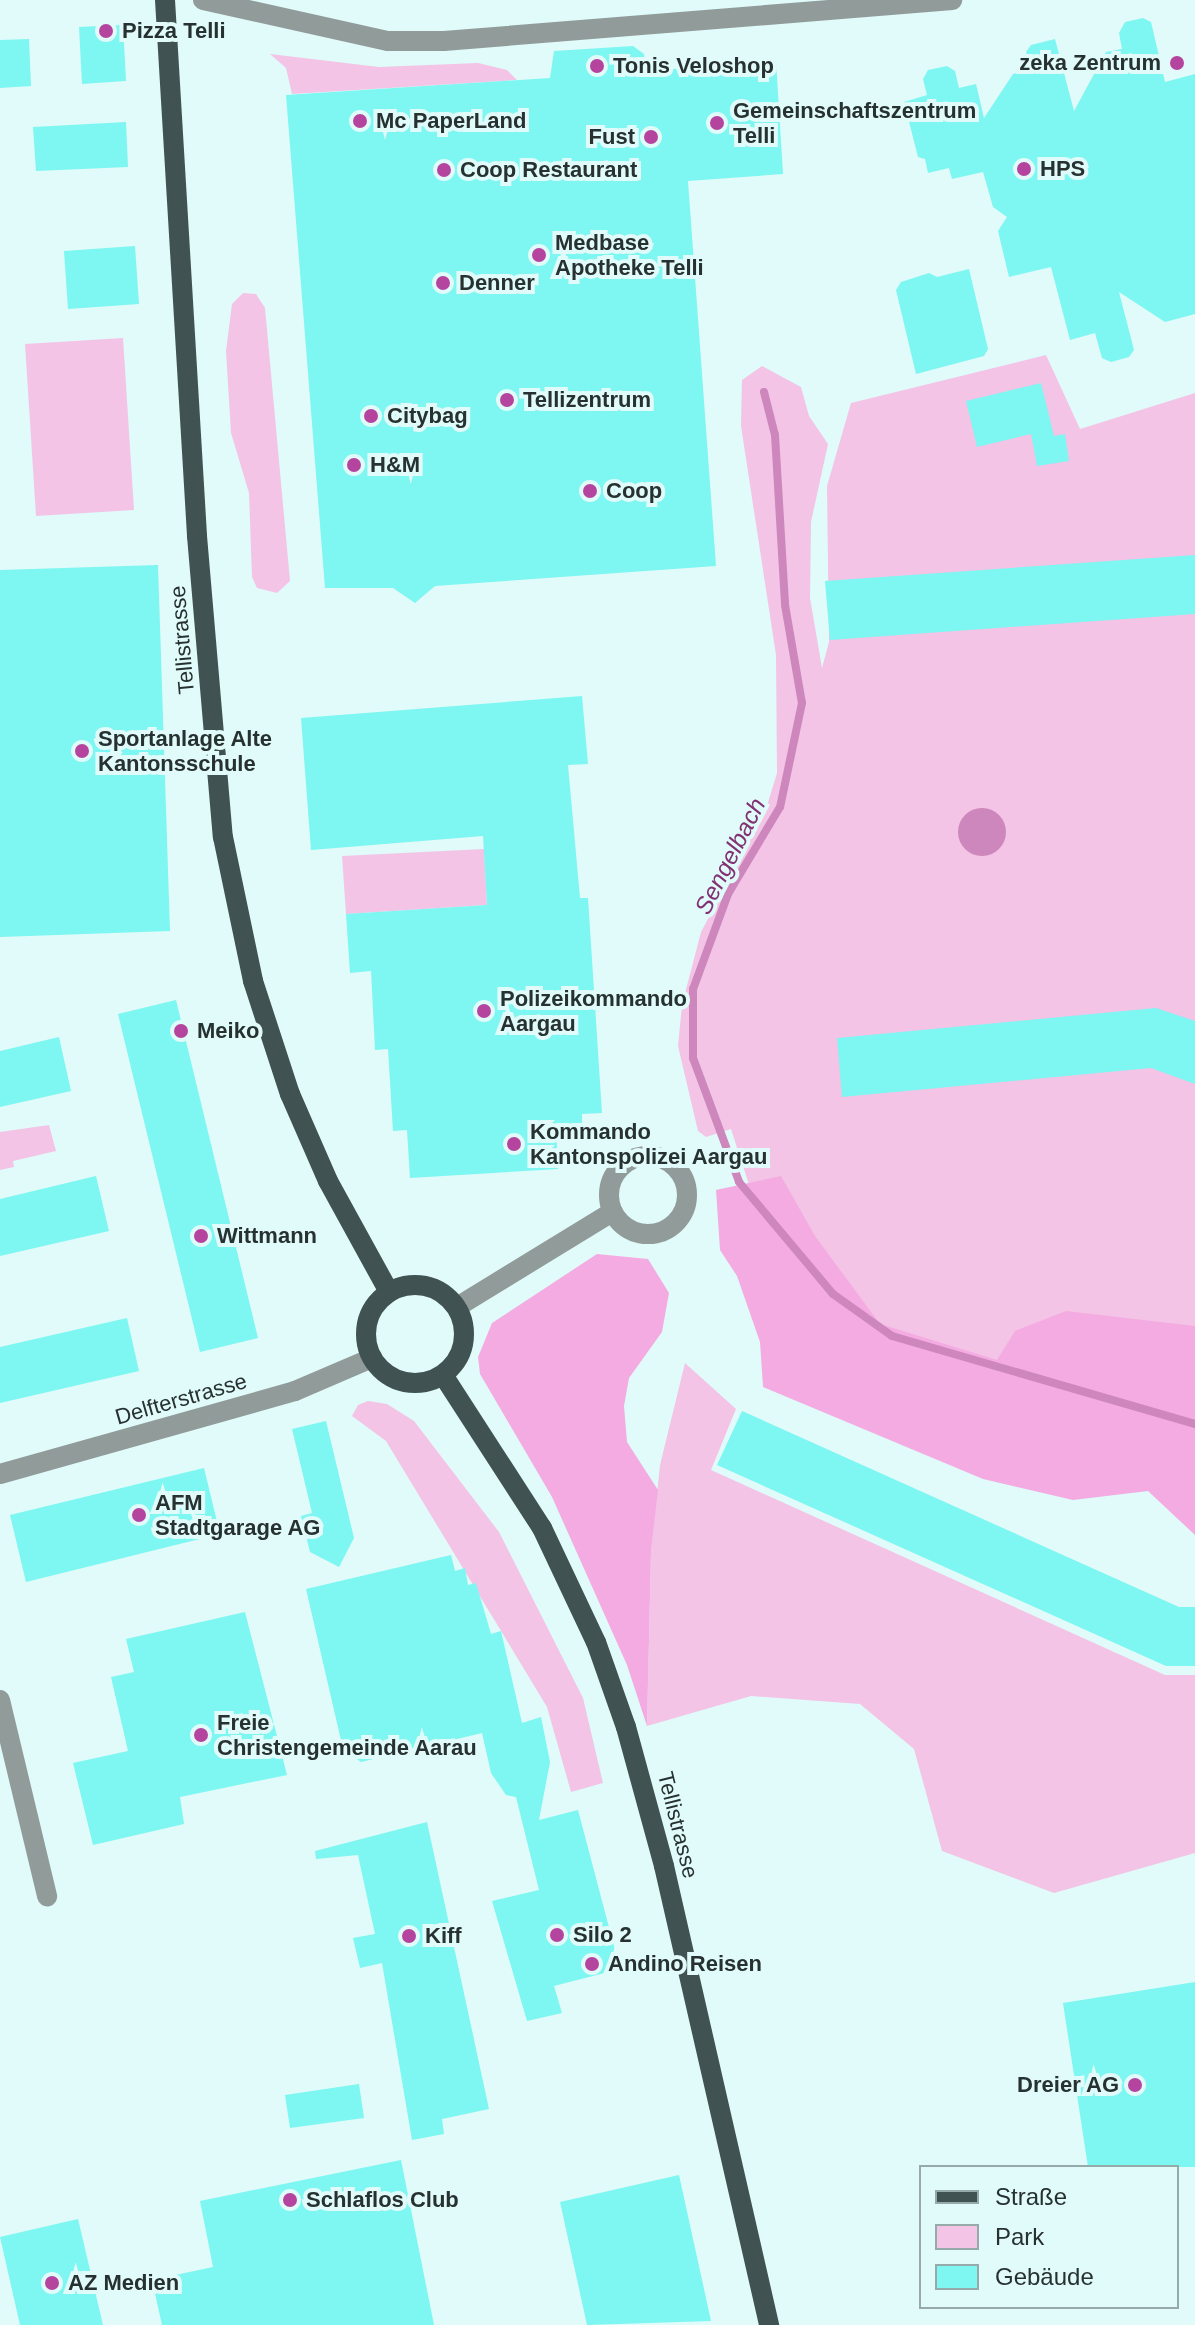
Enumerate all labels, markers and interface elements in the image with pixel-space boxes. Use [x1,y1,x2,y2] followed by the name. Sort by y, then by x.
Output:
[122,18,226,44] place label: Pizza Telli
[97,22,115,40] marker: Pizza Telli
[1019,50,1161,76] place label: zeka Zentrum
[613,53,774,79] place label: Tonis Veloshop
[1168,54,1186,72] marker: zeka Zentrum
[588,57,606,75] marker: Tonis Veloshop
[733,97,976,148] place label: Gemeinschaftszentrum Telli
[376,108,526,134] place label: Mc PaperLand
[351,112,369,130] marker: Mc PaperLand
[708,114,726,132] marker: Gemeinschaftszentrum Telli
[589,124,635,150] place label: Fust
[642,128,660,146] marker: Fust
[1040,156,1085,182] place label: HPS
[460,157,637,183] place label: Coop Restaurant
[1015,160,1033,178] marker: HPS
[435,161,453,179] marker: Coop Restaurant
[555,229,704,280] place label: Medbase Apotheke Telli
[530,246,548,264] marker: Medbase Apotheke Telli
[459,270,535,296] place label: Denner
[434,274,452,292] marker: Denner
[523,387,651,413] place label: Tellizentrum
[498,391,516,409] marker: Tellizentrum
[387,403,468,429] place label: Citybag
[362,407,380,425] marker: Citybag
[370,452,420,478] place label: H&M
[345,456,363,474] marker: H&M
[606,478,662,504] place label: Coop
[581,482,599,500] marker: Coop
[164,585,200,695] street label: Tellistrasse
[98,725,273,776] place label: Sportanlage Alte Kantonsschule
[73,742,91,760] marker: Sportanlage Alte Kantonsschule
[688,793,772,919] water label: Sengelbach
[500,985,687,1036] place label: Polizeikommando Aargau
[475,1002,493,1020] marker: Polizeikommando Aargau
[197,1018,259,1044] place label: Meiko
[172,1022,190,1040] marker: Meiko
[530,1118,768,1170] place label: Kommando Kantonspolizei Aargau
[505,1135,523,1153] marker: Kommando Kantonspolizei Aargau
[217,1223,317,1249] place label: Wittmann
[192,1227,210,1245] marker: Wittmann
[112,1368,250,1430] street label: Delfterstrasse
[155,1489,321,1540] place label: AFM Stadtgarage AG
[130,1506,148,1524] marker: AFM Stadtgarage AG
[217,1709,477,1760] place label: Freie Christengemeinde Aarau
[192,1726,210,1744] marker: Freie Christengemeinde Aarau
[652,1769,704,1881] street label: Tellistrasse
[573,1922,632,1948] place label: Silo 2
[425,1923,462,1949] place label: Kiff
[548,1926,566,1944] marker: Silo 2
[400,1927,418,1945] marker: Kiff
[608,1951,762,1977] place label: Andino Reisen
[583,1955,601,1973] marker: Andino Reisen
[1016,2072,1119,2098] place label: Dreier AG
[1126,2076,1144,2094] marker: Dreier AG
[919,2165,1179,2309] legend
[995,2183,1067,2210] text: Straße
[306,2187,459,2213] place label: Schlaflos Club
[281,2191,299,2209] marker: Schlaflos Club
[995,2223,1044,2250] text: Park
[995,2263,1094,2290] text: Gebäude
[68,2270,179,2296] place label: AZ Medien
[43,2274,61,2292] marker: AZ Medien

